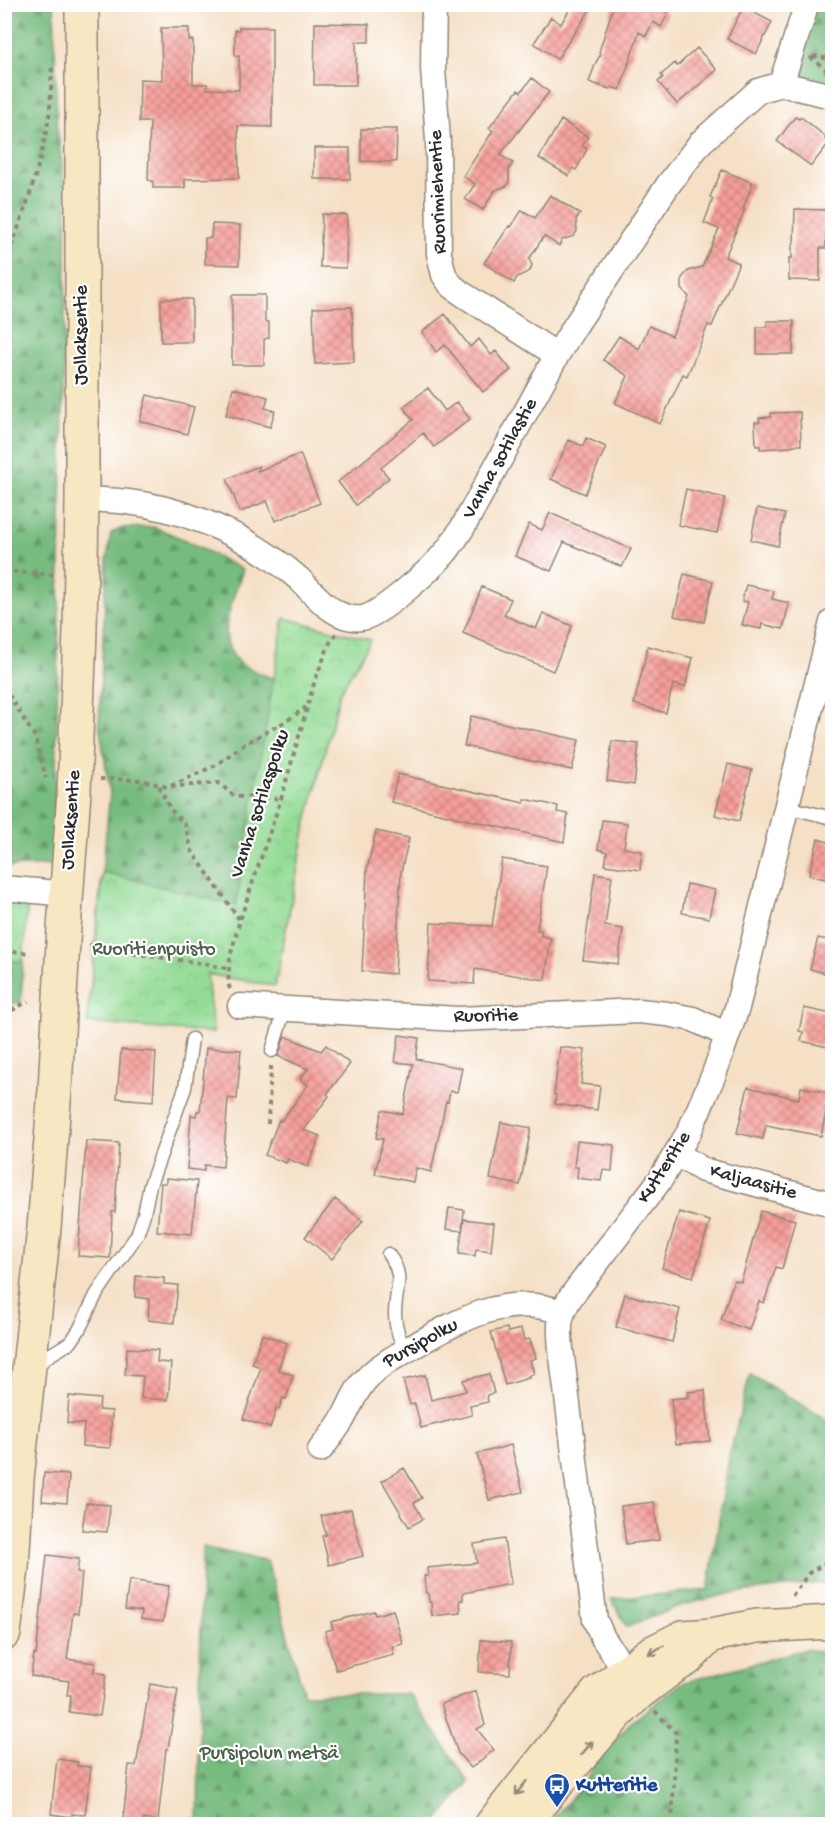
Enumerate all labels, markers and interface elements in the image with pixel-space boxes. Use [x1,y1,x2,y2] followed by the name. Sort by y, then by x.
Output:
[425,129,453,254] street label: Ruorimiehentie
[71,284,94,385] street label: Jollaksentie
[458,394,544,524] street label: Vanha sotilastie
[226,726,296,882] street label: Vanha sotilaspolku
[57,769,87,871] street label: Jollaksentie
[92,939,216,962] park label: Ruoritienpuisto
[454,1005,519,1029] street label: Ruoritie
[633,1127,697,1208] street label: Kutteritie
[707,1160,800,1206] street label: Kaljaasitie
[379,1314,463,1374] street label: Pursipolku
[648,1644,665,1656] one-way arrow
[580,1741,594,1756] one-way arrow
[199,1743,339,1766] park label: Pursipolun metsä
[542,1771,572,1809] bus stop icon: Kutteritie
[575,1775,658,1798] place label: Kutteritie
[514,1780,527,1796] one-way arrow

